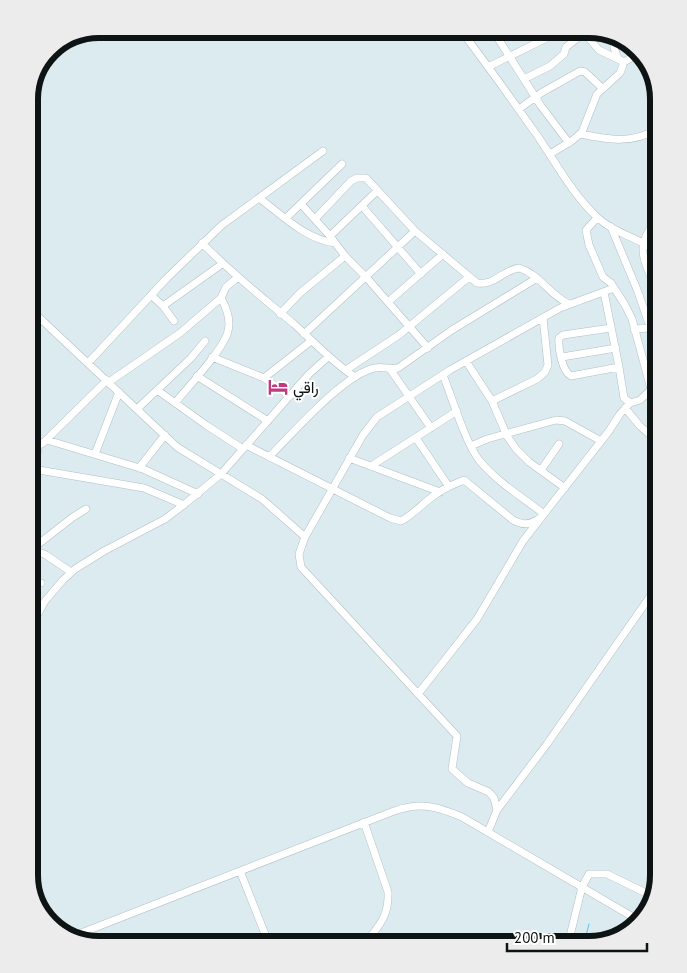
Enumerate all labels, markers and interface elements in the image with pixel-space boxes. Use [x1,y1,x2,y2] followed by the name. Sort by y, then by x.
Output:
[267,376,289,398] hotel icon: راقي
[293,377,319,401] place label: راقي
[507,920,647,952] scale bar
[514,928,555,947] text: 200 m

